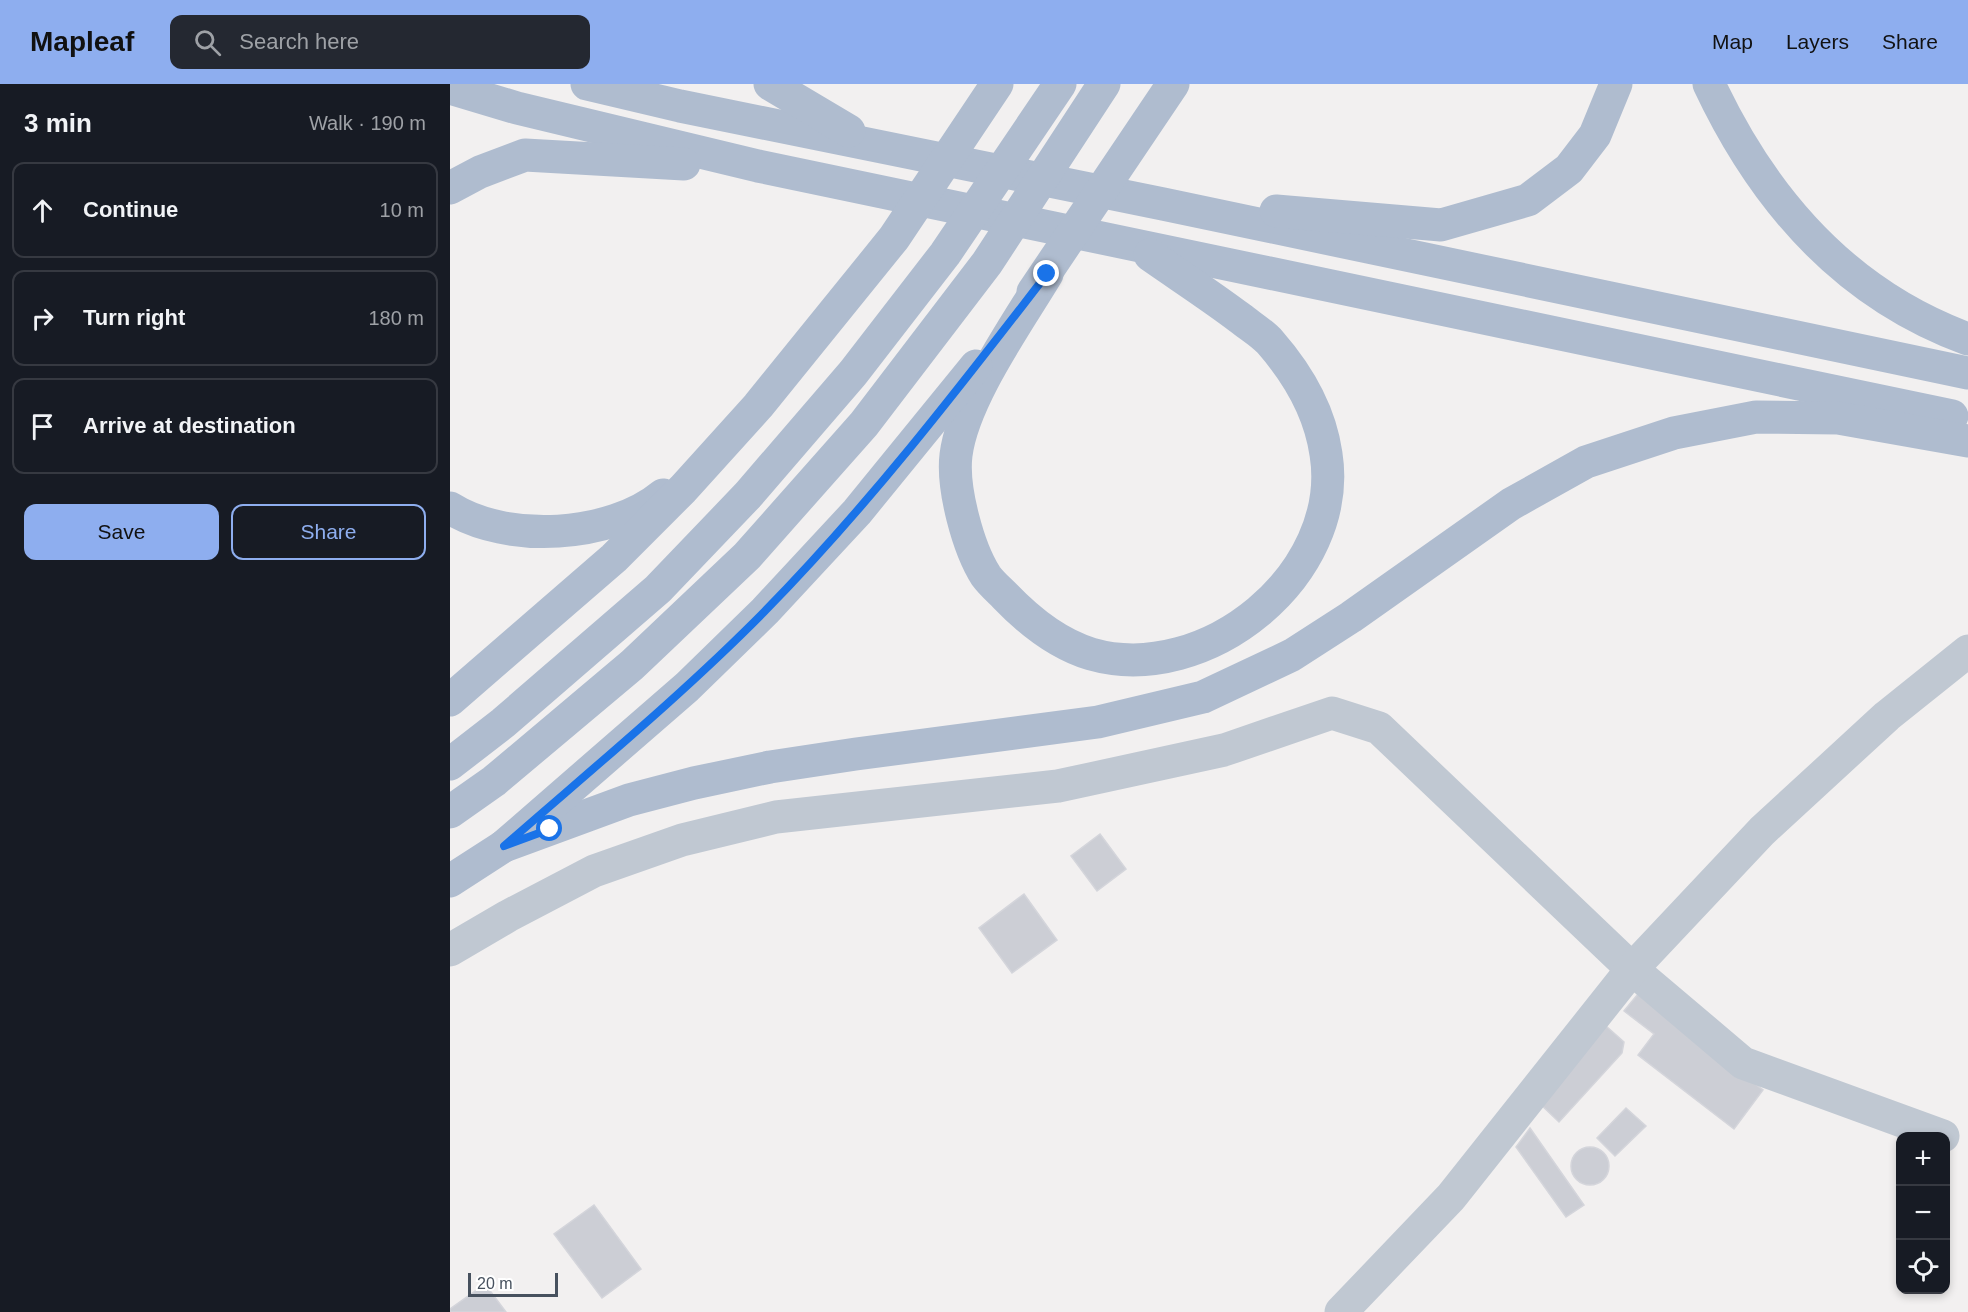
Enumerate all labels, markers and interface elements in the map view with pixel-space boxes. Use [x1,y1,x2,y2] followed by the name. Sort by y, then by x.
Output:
[170,15,590,69] search box
[30,26,134,57] text: Mapleaf
[191,26,224,59] icon: search
[239,29,359,54] text: Search here
[1712,30,1753,53] text: Map
[1786,30,1849,53] text: Layers
[1882,30,1938,53] text: Share
[24,108,92,138] text: 3 min
[309,112,426,134] text: Walk · 190 m
[26,194,59,227] icon: ahead
[83,197,178,222] text: Continue
[380,199,424,221] text: 10 m
[1033,260,1059,286] route end
[26,302,59,335] icon: right
[83,305,185,330] text: Turn right
[368,307,424,329] text: 180 m
[26,410,59,443] icon: arrive
[83,413,296,438] text: Arrive at destination
[24,504,219,560] button: Save
[231,504,426,560] button: Share
[536,815,562,841] route start
[1896,1132,1950,1294] map controls
[1896,1132,1950,1186] button: +
[1896,1186,1950,1240] button: −
[1896,1240,1950,1294] button: locate
[468,1270,558,1298] scale bar
[477,1275,513,1292] text: 20 m

